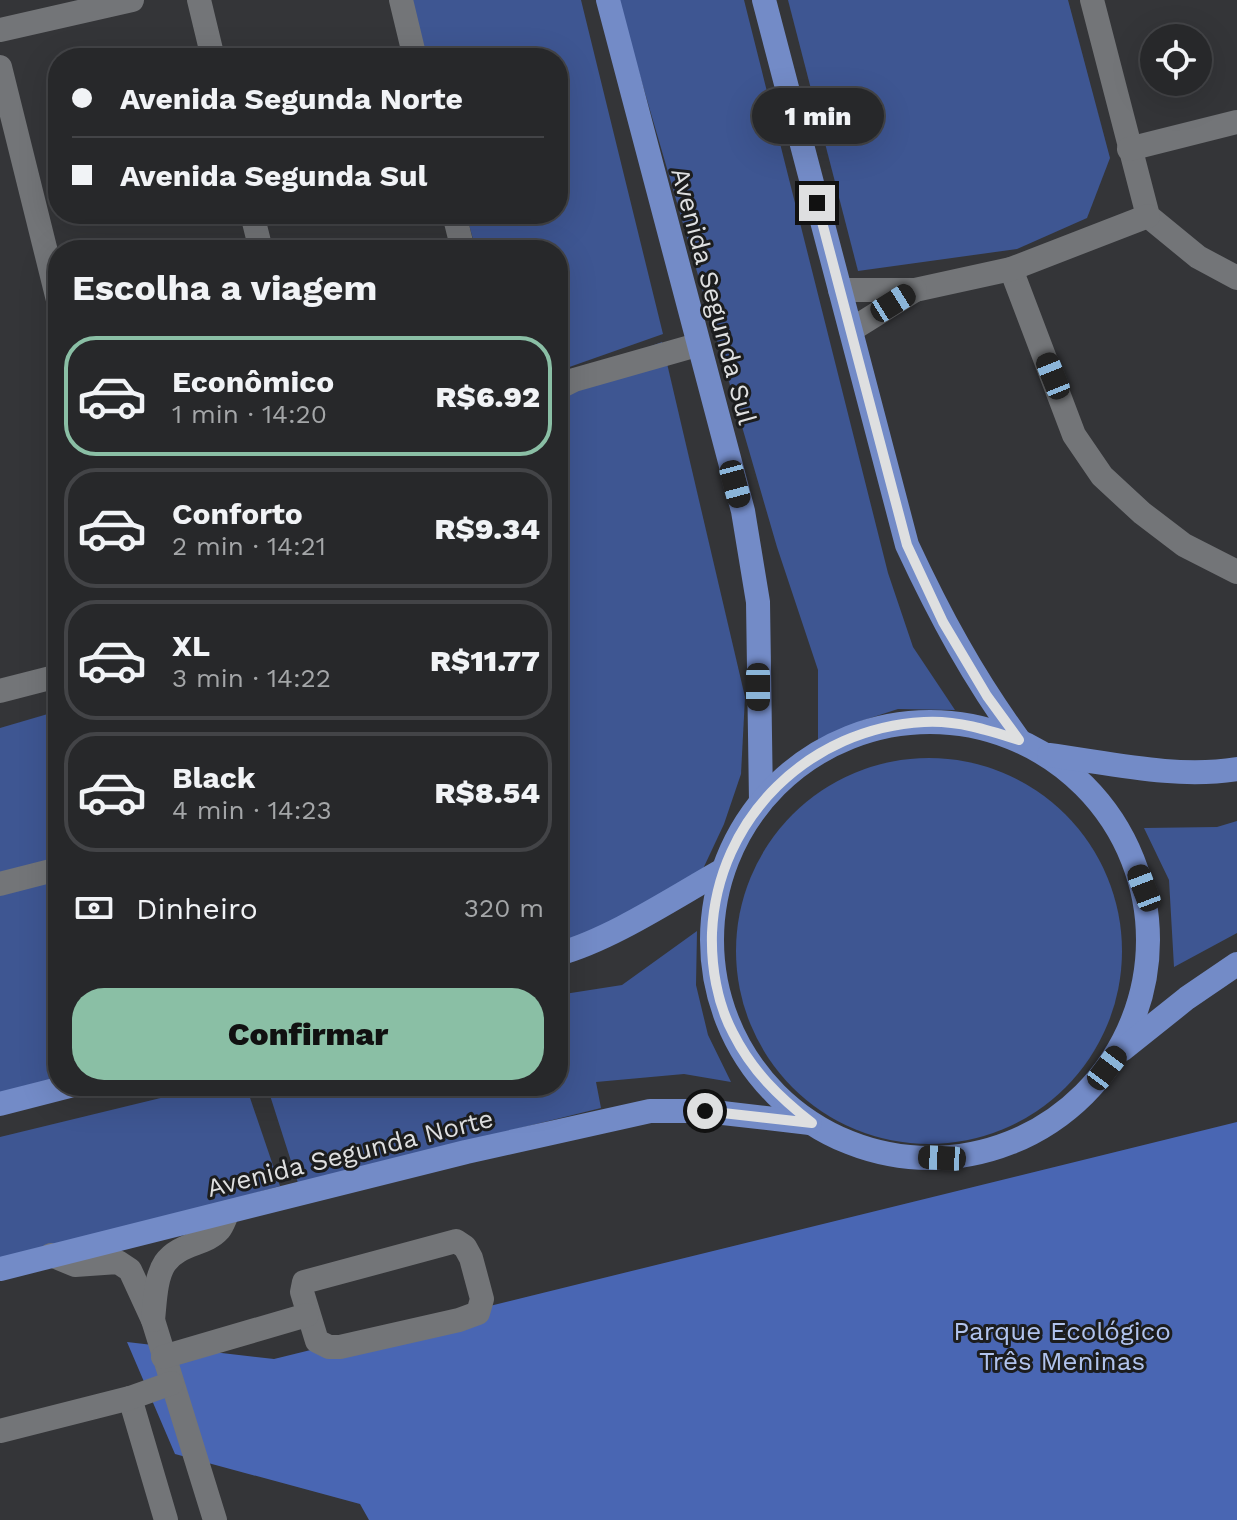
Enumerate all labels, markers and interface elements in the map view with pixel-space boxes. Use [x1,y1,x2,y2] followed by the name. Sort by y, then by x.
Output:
[1140,24,1212,96] map controls
[1140,24,1212,96] button: locate
[120,81,463,116] text: Avenida Segunda Norte
[751,87,883,143] callout: 1 min
[785,101,851,131] text: 1 min
[120,158,427,193] text: Avenida Segunda Sul
[665,164,763,428] street label: Avenida Segunda Sul
[799,185,835,221] route end
[72,267,377,309] text: Escolha a viagem
[866,280,920,326] car
[1033,349,1073,403] car
[76,360,148,432] icon: car
[172,364,334,399] text: Econômico
[436,379,540,414] text: R$6.92
[172,399,327,429] text: 1 min · 14:20
[717,458,753,510] car
[76,492,148,564] icon: car
[172,496,303,531] text: Conforto
[435,511,540,546] text: R$9.34
[172,531,326,561] text: 2 min · 14:21
[76,624,148,696] icon: car
[172,628,210,663] text: XL
[430,643,540,678] text: R$11.77
[172,663,331,693] text: 3 min · 14:22
[746,663,770,711] car
[76,756,148,828] icon: car
[172,760,256,795] text: Black
[434,775,540,810] text: R$8.54
[172,795,332,825] text: 4 min · 14:23
[1124,861,1164,915] car
[72,886,116,930] icon: cash
[136,891,258,926] text: Dinheiro
[464,893,544,923] text: 320 m
[72,988,544,1080] button: Confirmar
[1083,1042,1131,1094] car
[687,1093,723,1129] route start
[204,1103,496,1203] street label: Avenida Segunda Norte
[917,1145,967,1171] car
[953,1316,1171,1376] park label: Parque Ecológico Três Meninas

